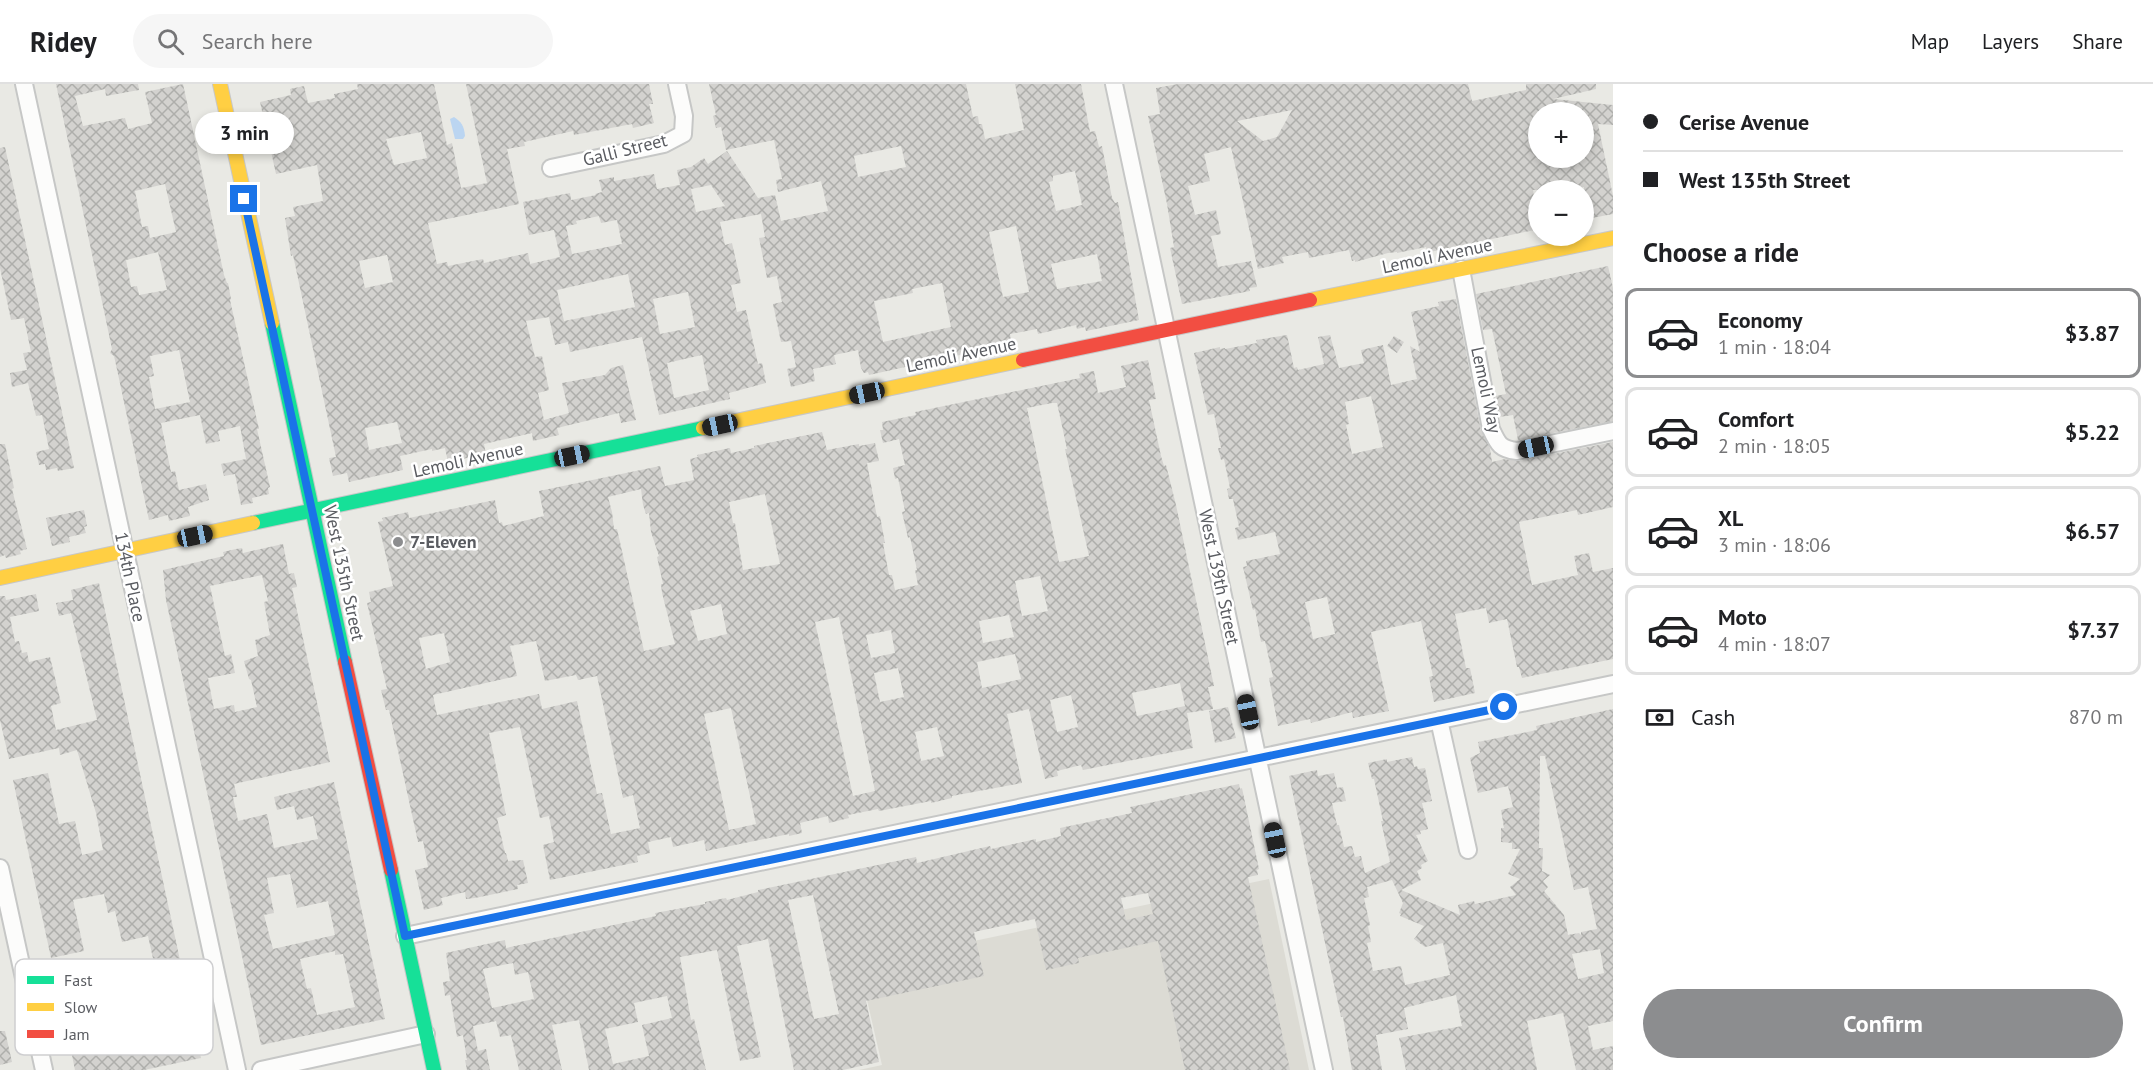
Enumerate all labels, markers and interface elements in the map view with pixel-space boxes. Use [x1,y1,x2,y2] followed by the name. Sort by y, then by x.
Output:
[133,14,553,68] search box
[30,23,97,60] text: Ridey
[154,25,187,58] icon: search
[202,27,313,55] text: Search here
[1911,28,1949,55] text: Map
[1982,28,2039,55] text: Layers
[2072,28,2123,55] text: Share
[1528,102,1594,246] map controls
[1528,102,1594,168] button: +
[1679,108,1809,136] text: Cerise Avenue
[194,112,294,154] callout: 3 min
[220,120,269,146] text: 3 min
[580,128,669,171] street label: Galli Street
[1679,166,1850,194] text: West 135th Street
[1528,180,1594,246] button: −
[230,185,257,212] route end
[1380,233,1494,278] street label: Lemoli Avenue
[1643,235,1799,269] text: Choose a ride
[1646,306,1700,360] icon: car
[1718,306,1802,334] text: Economy
[2065,319,2120,347] text: $3.87
[904,332,1018,377] street label: Lemoli Avenue
[1718,334,1831,360] text: 1 min · 18:04
[1466,345,1507,436] street label: Lemoli Way
[848,380,886,406] car
[1646,405,1700,459] icon: car
[1718,405,1794,433] text: Comfort
[701,412,739,438] car
[2065,418,2120,446] text: $5.22
[1718,433,1831,459] text: 2 min · 18:05
[1517,434,1555,460] car
[411,437,525,482] street label: Lemoli Avenue
[553,443,591,469] car
[319,503,370,643] street label: West 135th Street
[1646,504,1700,558] icon: car
[1718,504,1743,532] text: XL
[1194,507,1245,647] street label: West 139th Street
[2065,517,2120,545] text: $6.57
[176,523,214,549] car
[110,530,151,624] street label: 134th Place
[410,530,477,553] place label: 7-Eleven
[1718,532,1831,558] text: 3 min · 18:06
[391,535,405,549] marker: 7-Eleven
[1646,603,1700,657] icon: car
[1718,603,1767,631] text: Moto
[2067,616,2120,644] text: $7.37
[1718,631,1831,657] text: 4 min · 18:07
[1235,693,1261,731] car
[1490,693,1517,720] route start
[1643,701,1676,734] icon: cash
[1691,703,1735,731] text: Cash
[2069,704,2123,730] text: 870 m
[1262,821,1288,859] car
[15,959,213,1055] legend
[64,970,93,990] text: Fast
[1643,989,2123,1058] button: Confirm
[64,997,98,1017] text: Slow
[63,1024,90,1044] text: Jam

